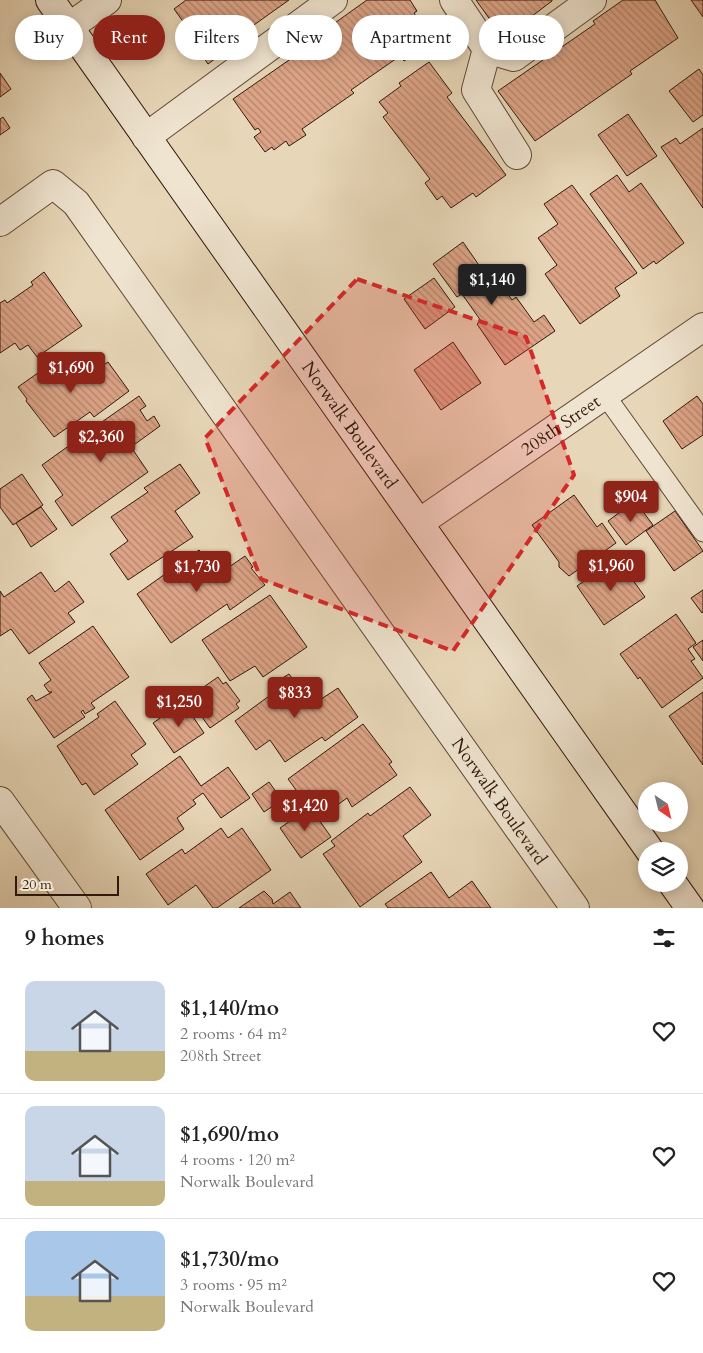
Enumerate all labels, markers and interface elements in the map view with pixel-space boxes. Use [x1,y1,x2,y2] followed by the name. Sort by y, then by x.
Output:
[15,15,83,60] chip: Buy
[93,15,165,60] chip: Rent
[175,15,258,60] chip: Filters
[268,15,342,60] chip: New
[352,15,469,60] chip: Apartment
[479,15,564,60] chip: House
[451,264,533,306] pin: $1,140
[469,269,515,291] text: $1,140
[30,352,112,394] pin: $1,690
[296,356,404,494] street label: Norwalk Boulevard
[48,357,94,379] text: $1,690
[516,389,606,462] street label: 208th Street
[60,420,142,463] pin: $2,360
[78,426,124,448] text: $2,360
[601,480,661,523] pin: $904
[615,486,647,508] text: $904
[156,550,238,593] pin: $1,730
[570,550,652,592] pin: $1,960
[588,555,634,577] text: $1,960
[174,556,220,578] text: $1,730
[265,676,325,719] pin: $833
[279,682,311,704] text: $833
[138,686,220,728] pin: $1,250
[156,691,202,713] text: $1,250
[446,733,553,870] street label: Norwalk Boulevard
[638,782,688,832] north arrow
[638,782,688,892] map controls
[264,790,346,832] pin: $1,420
[282,795,328,817] text: $1,420
[638,842,688,892] button: layers
[15,873,119,896] scale bar
[22,875,52,894] text: 20 m
[25,924,104,953] text: 9 homes
[650,924,678,952] icon: filters
[180,994,279,1023] text: $1,140/mo
[65,1001,125,1061] icon: home
[650,1017,678,1045] icon: heart
[180,1023,287,1045] text: 2 rooms · 64 m²
[180,1045,261,1067] text: 208th Street
[180,1120,279,1149] text: $1,690/mo
[65,1126,125,1186] icon: home
[650,1142,678,1170] icon: heart
[180,1149,295,1171] text: 4 rooms · 120 m²
[180,1171,314,1193] text: Norwalk Boulevard
[180,1245,279,1274] text: $1,730/mo
[65,1251,125,1311] icon: home
[650,1267,678,1295] icon: heart
[180,1274,287,1296] text: 3 rooms · 95 m²
[180,1296,314,1318] text: Norwalk Boulevard

